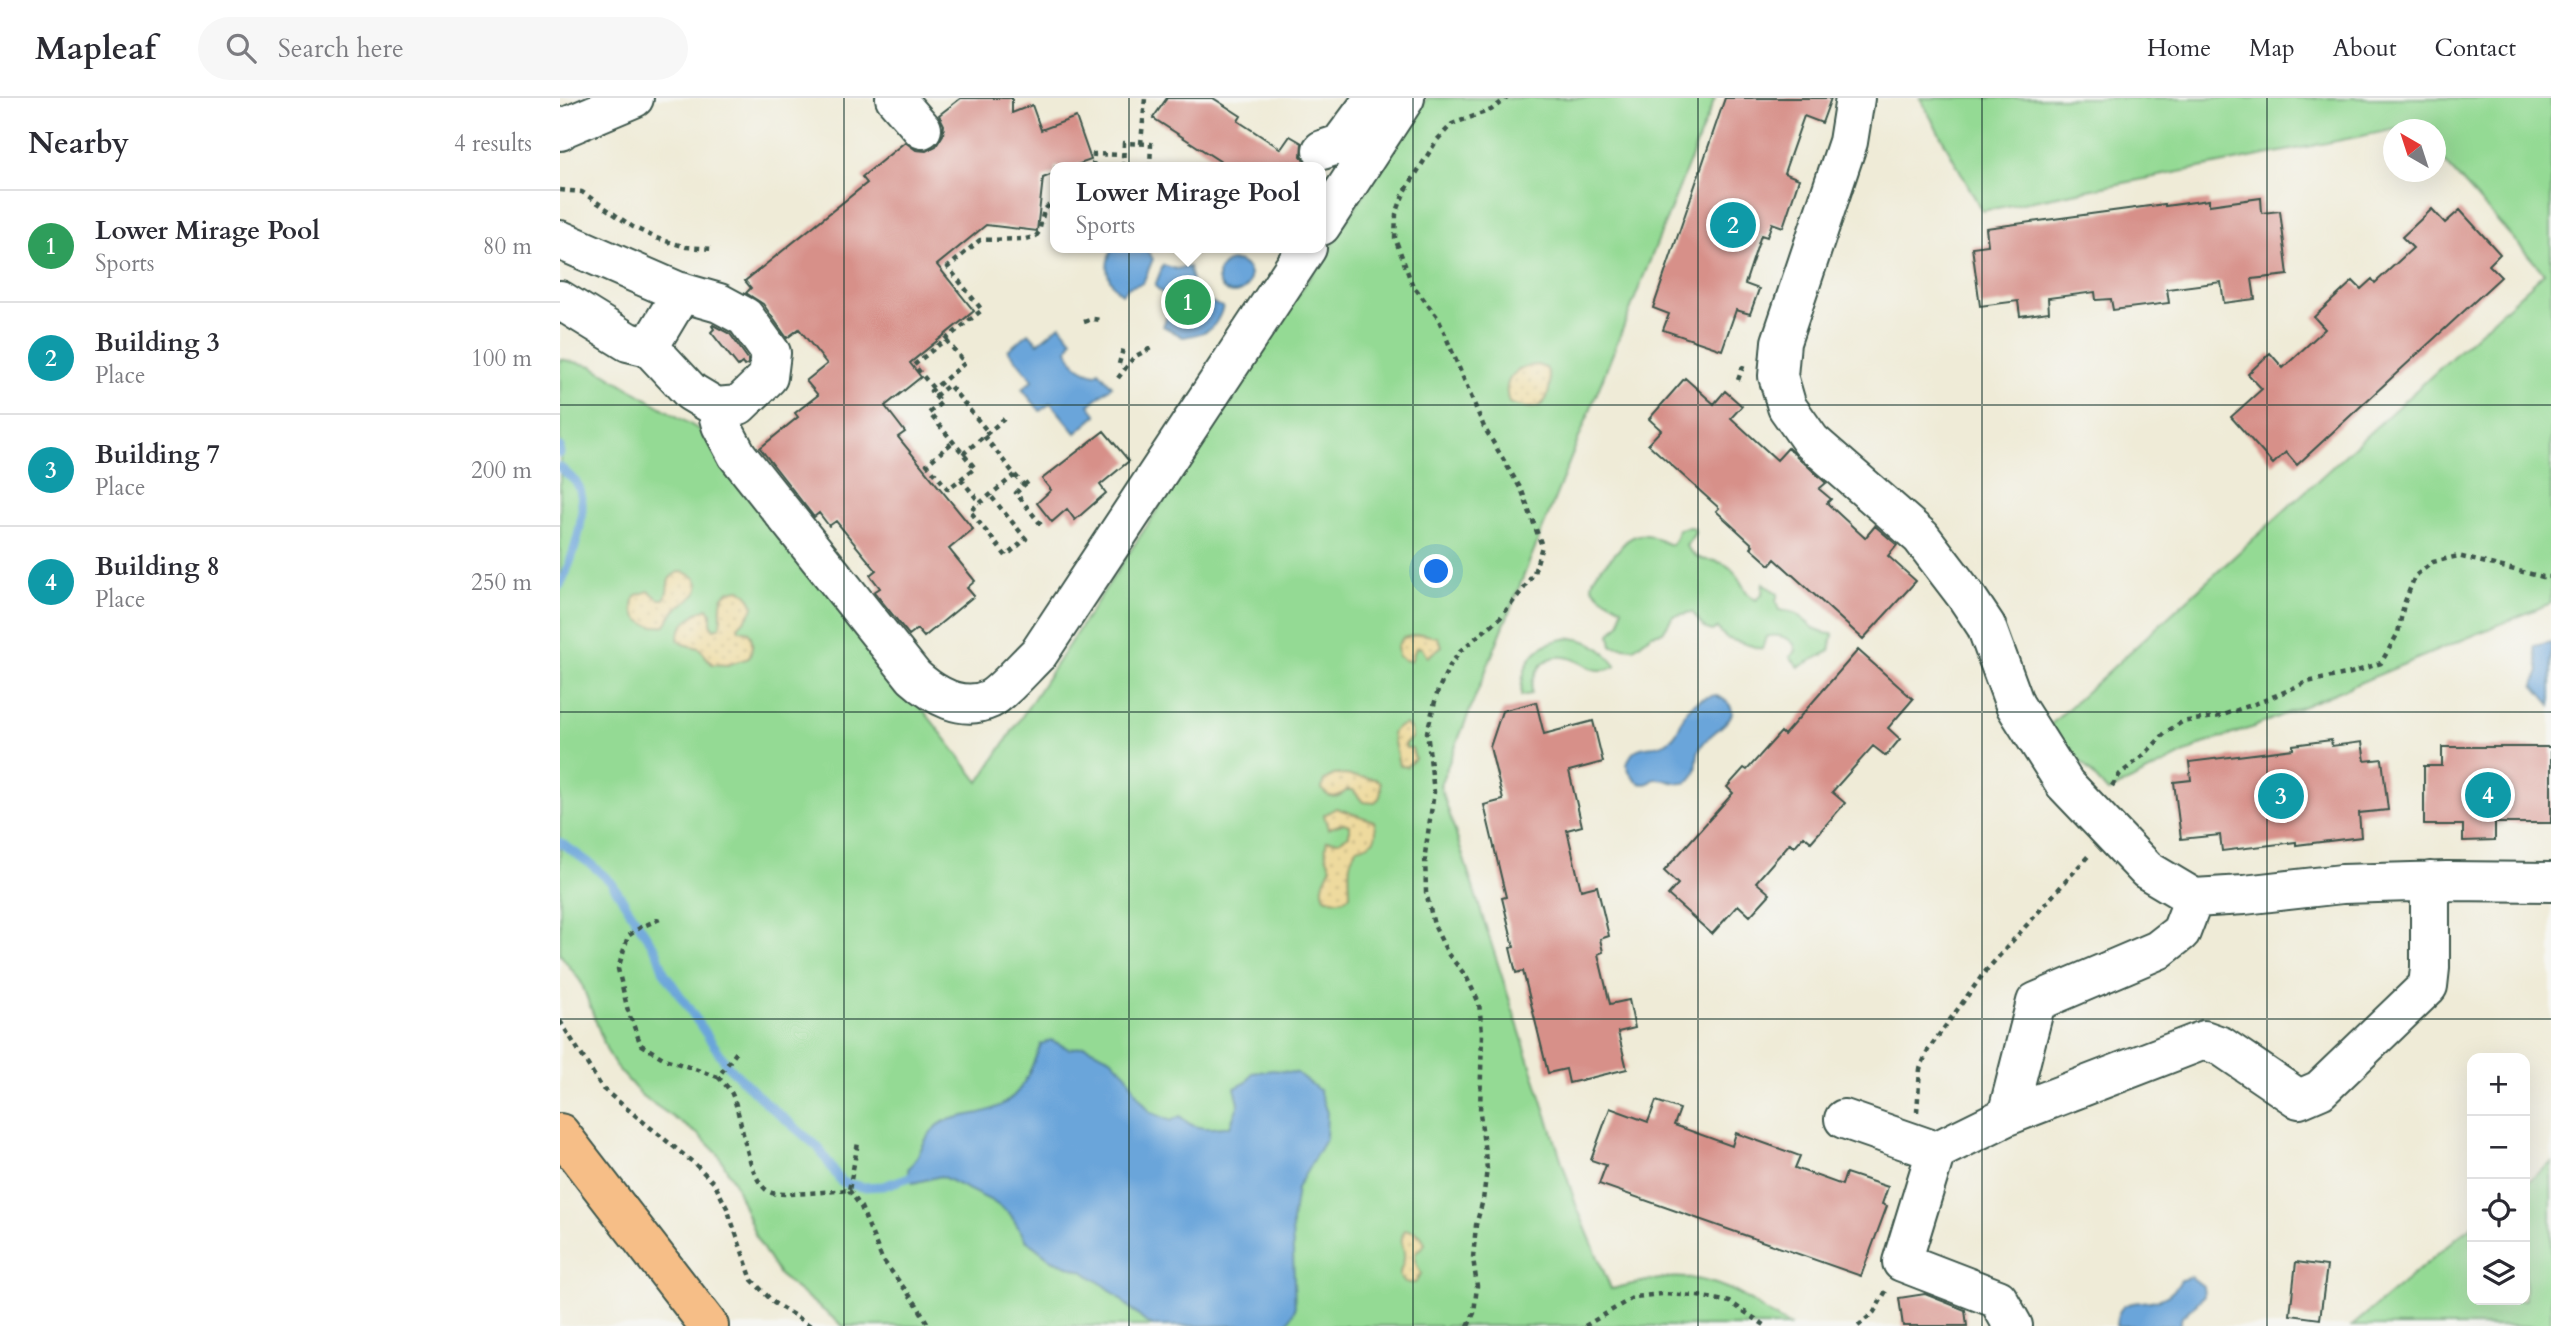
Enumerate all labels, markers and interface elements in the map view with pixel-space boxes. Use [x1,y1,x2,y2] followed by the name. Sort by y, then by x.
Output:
[198,17,688,80] search box
[35,26,156,71] text: Mapleaf
[222,29,260,67] icon: search
[278,31,404,66] text: Search here
[2147,32,2211,65] text: Home
[2249,32,2295,65] text: Map
[2333,32,2397,65] text: About
[2435,32,2516,65] text: Contact
[2383,119,2446,182] north arrow
[28,123,129,164] text: Nearby
[454,128,532,159] text: 4 results
[1050,162,1326,253] popup
[1076,175,1300,210] text: Lower Mirage Pool
[1710,199,1756,251] pin: 2
[1076,210,1135,241] text: Sports
[95,213,320,248] text: Lower Mirage Pool
[45,231,57,262] text: 1
[483,231,532,262] text: 80 m
[95,248,155,279] text: Sports
[1165,276,1211,328] pin: 1
[95,325,220,360] text: Building 3
[45,343,57,374] text: 2
[471,343,532,374] text: 100 m
[95,360,145,391] text: Place
[95,437,220,472] text: Building 7
[45,455,57,486] text: 3
[471,455,532,486] text: 200 m
[95,472,145,503] text: Place
[95,549,220,584] text: Building 8
[1419,554,1453,588] your location
[45,567,57,598] text: 4
[471,567,532,598] text: 250 m
[95,584,145,615] text: Place
[2465,769,2511,821] pin: 4
[2258,770,2304,822] pin: 3
[2467,1053,2530,1305] map controls
[2467,1053,2530,1116] button: +
[2467,1116,2530,1179] button: −
[2467,1179,2530,1242] button: locate
[2467,1242,2530,1305] button: layers

